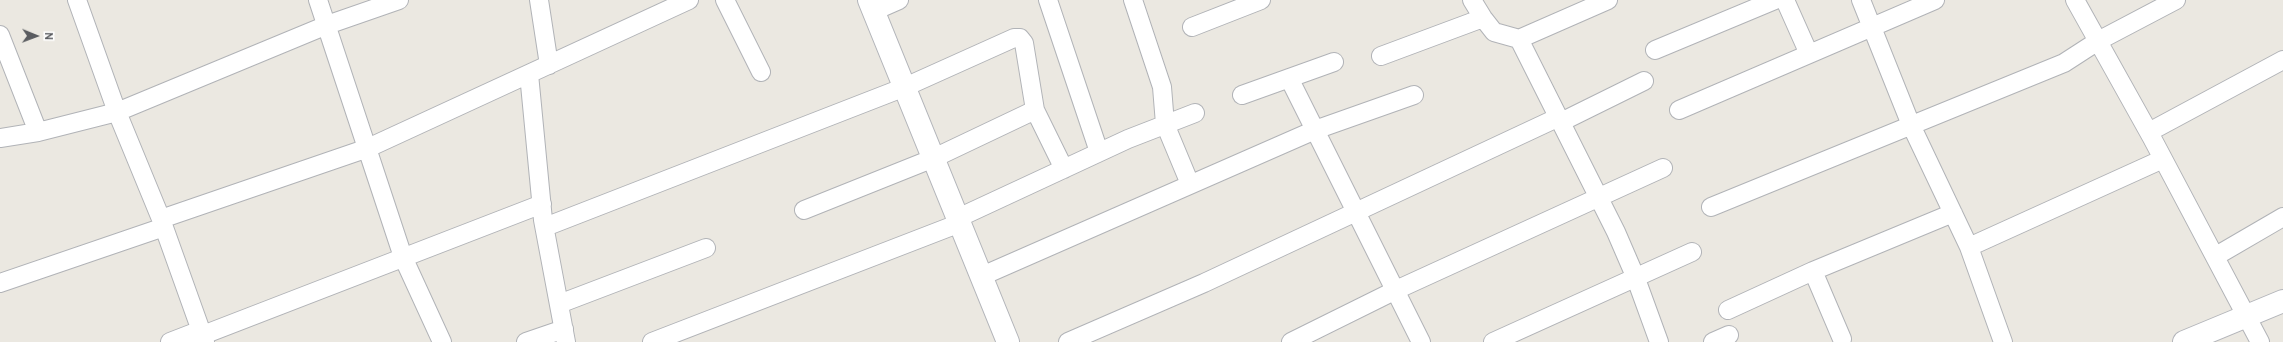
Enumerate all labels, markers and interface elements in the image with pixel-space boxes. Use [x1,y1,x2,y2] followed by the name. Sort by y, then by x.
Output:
[16,16,56,56] north arrow
[41,32,55,40] text: N

